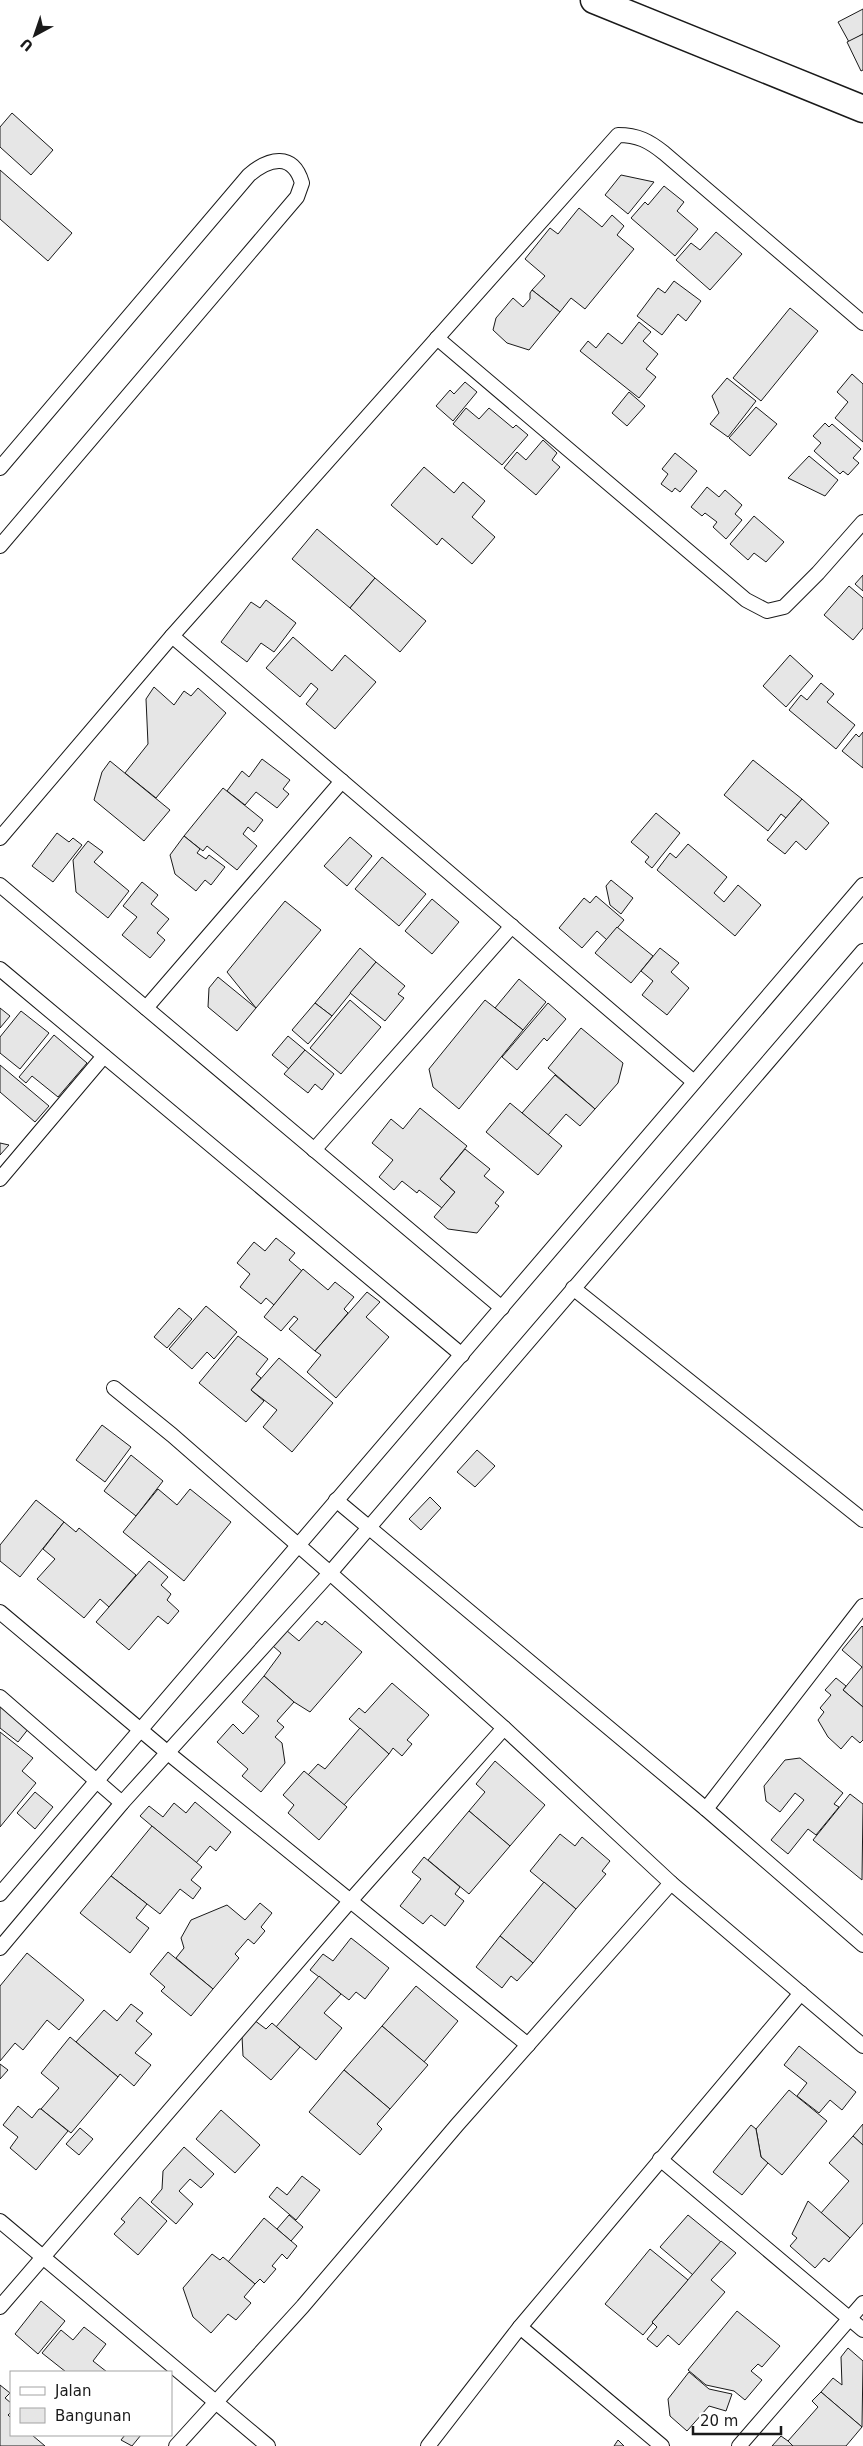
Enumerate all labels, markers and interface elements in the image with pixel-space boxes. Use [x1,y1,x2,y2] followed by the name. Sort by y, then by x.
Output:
[10,10,60,60] north arrow
[17,35,36,55] text: U
[10,2371,172,2436] legend
[54,2382,91,2400] text: Jalan
[693,2404,780,2436] scale bar
[55,2407,131,2425] text: Bangunan
[700,2412,738,2430] text: 20 m

